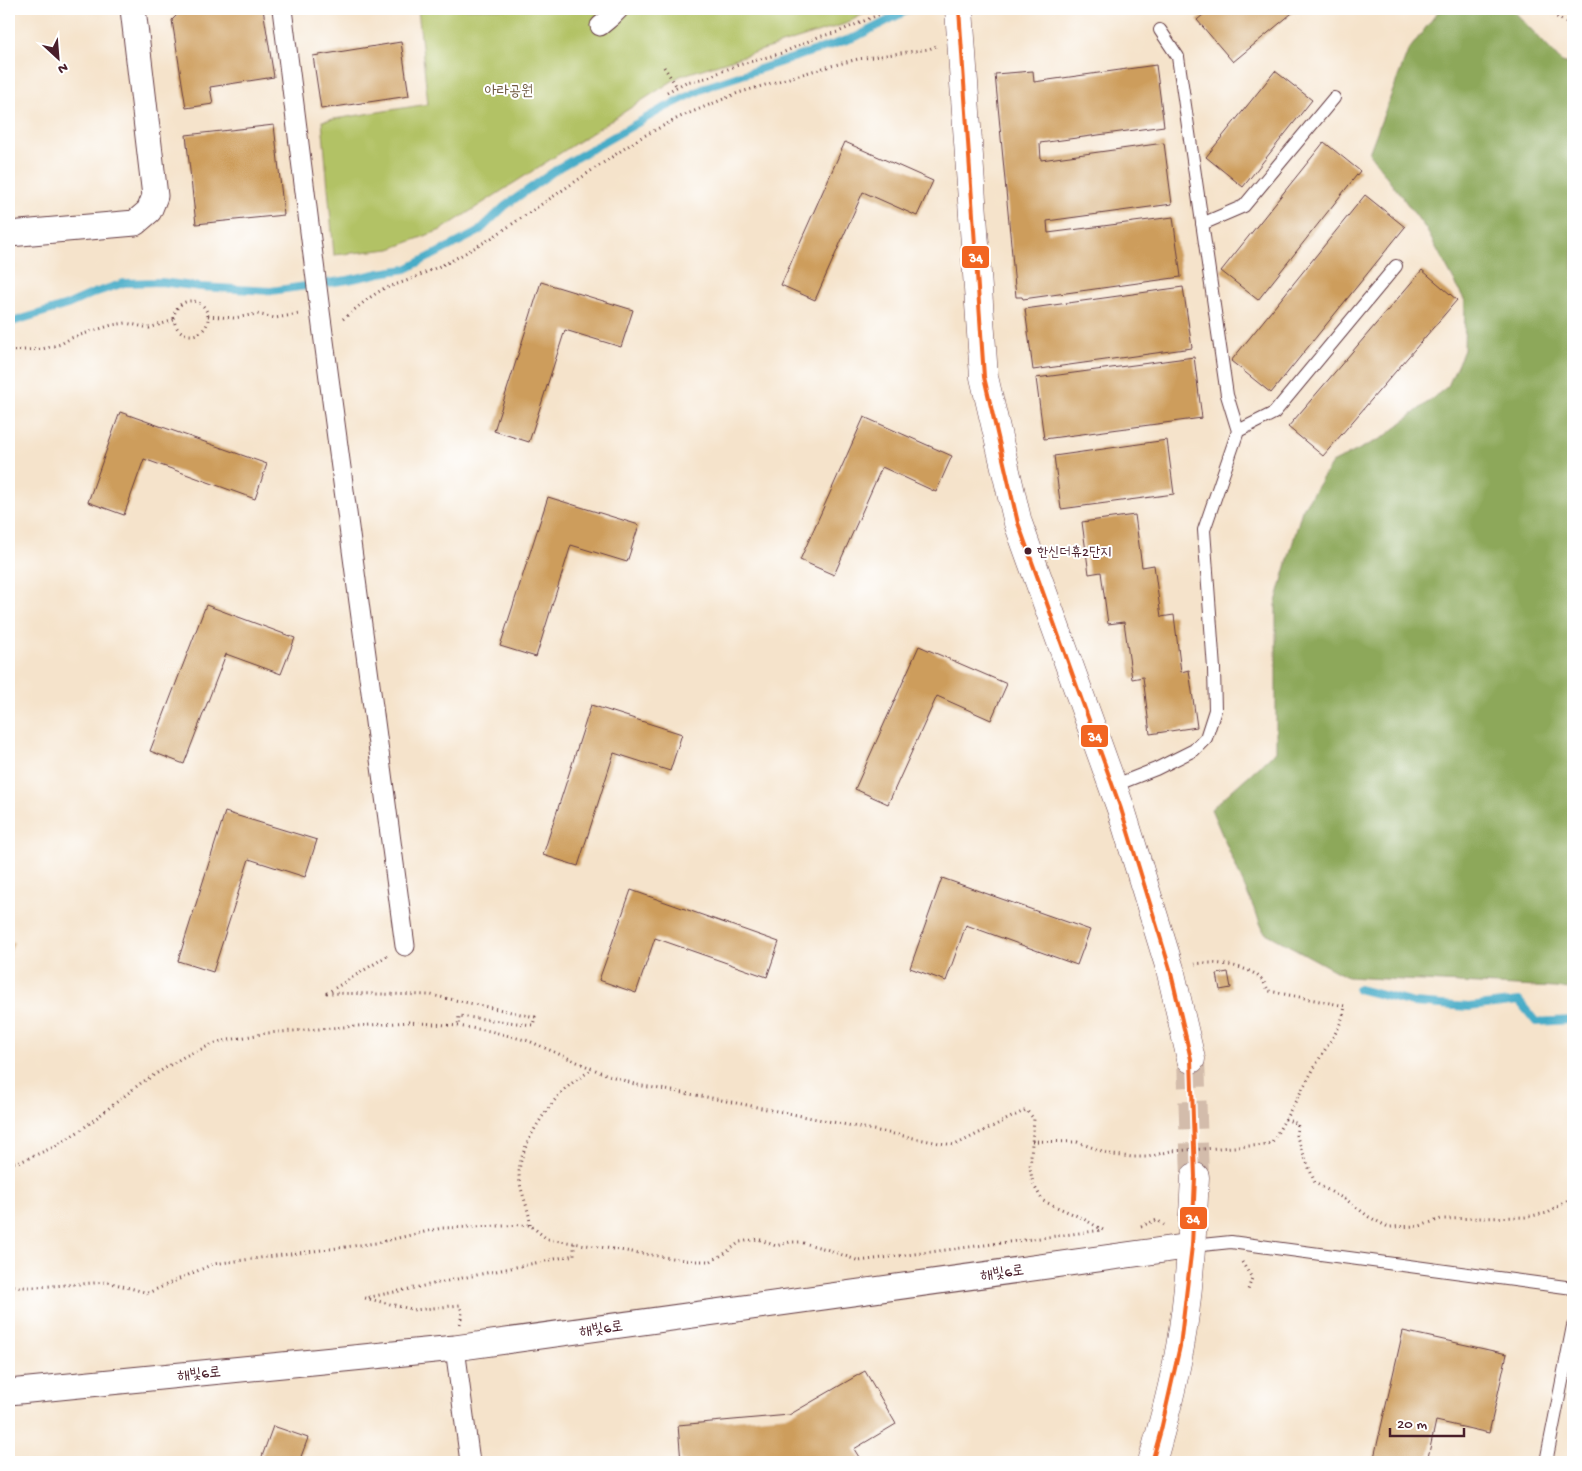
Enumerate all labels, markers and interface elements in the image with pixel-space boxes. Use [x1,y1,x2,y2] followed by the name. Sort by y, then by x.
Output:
[32,32,82,82] north arrow
[55,58,70,77] text: N
[485,83,533,101] park label: 아라공원
[961,245,990,269] line badge: 34
[968,251,983,268] text: 34
[1037,545,1111,562] place label: 한신더휴2단지
[1023,546,1033,556] marker: 한신더휴2단지
[1080,724,1109,748] line badge: 34
[1087,730,1102,747] text: 34
[1179,1206,1208,1230] line badge: 34
[1185,1212,1200,1229] text: 34
[979,1262,1025,1286] street label: 해빛6로
[578,1318,624,1342] street label: 해빛6로
[176,1364,222,1386] street label: 해빛6로
[1390,1406,1463,1438] scale bar
[1397,1416,1427,1434] text: 20 m

